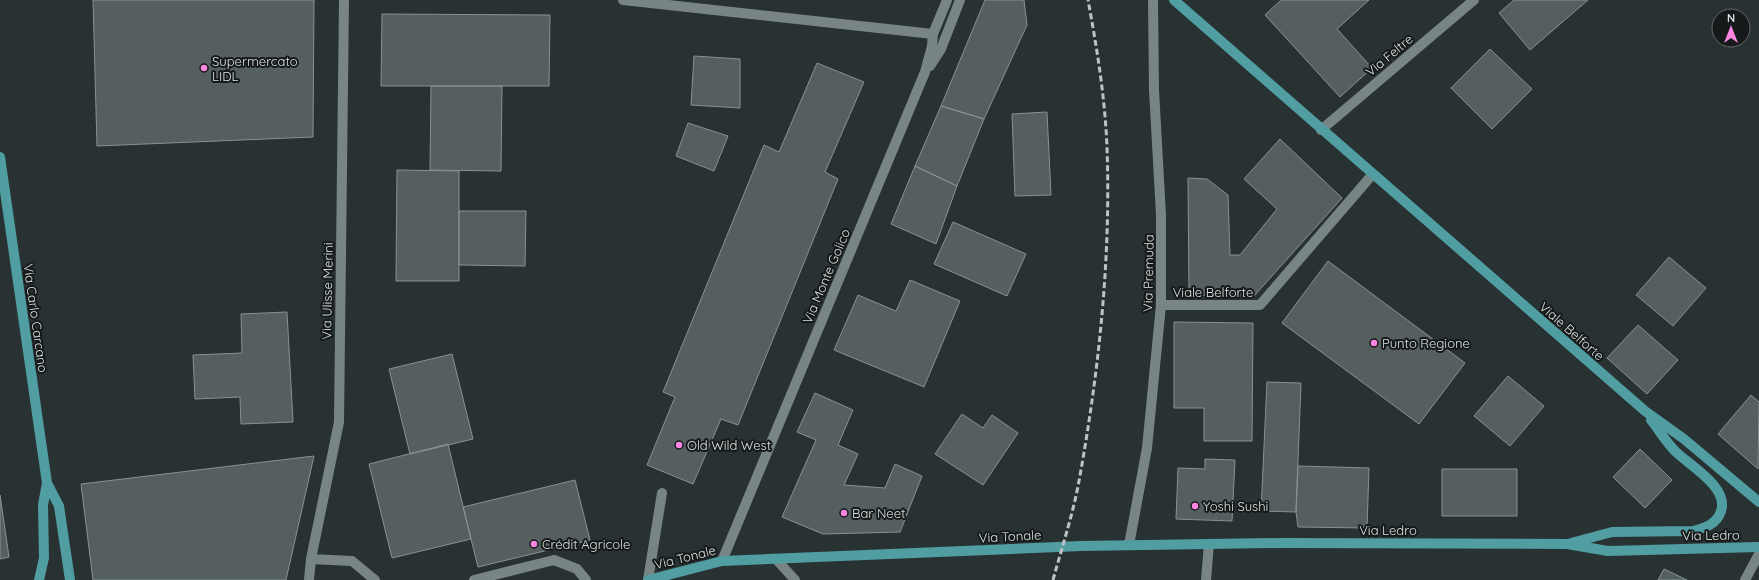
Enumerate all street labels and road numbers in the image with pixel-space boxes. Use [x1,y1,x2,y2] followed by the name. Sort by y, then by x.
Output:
[1362,31,1416,79] street label: Via Feltre
[799,226,853,326] street label: Via Monte Golico
[1139,234,1157,312] street label: Via Premuda
[318,242,336,340] street label: Via Ulisse Merini
[20,263,52,373] street label: Via Carlo Carcano
[1173,284,1253,300] street label: Viale Belforte
[1536,299,1608,363] street label: Viale Belforte
[1359,522,1417,538] street label: Via Ledro
[978,526,1042,546] street label: Via Tonale
[1682,526,1740,544] street label: Via Ledro
[653,542,717,572] street label: Via Tonale

